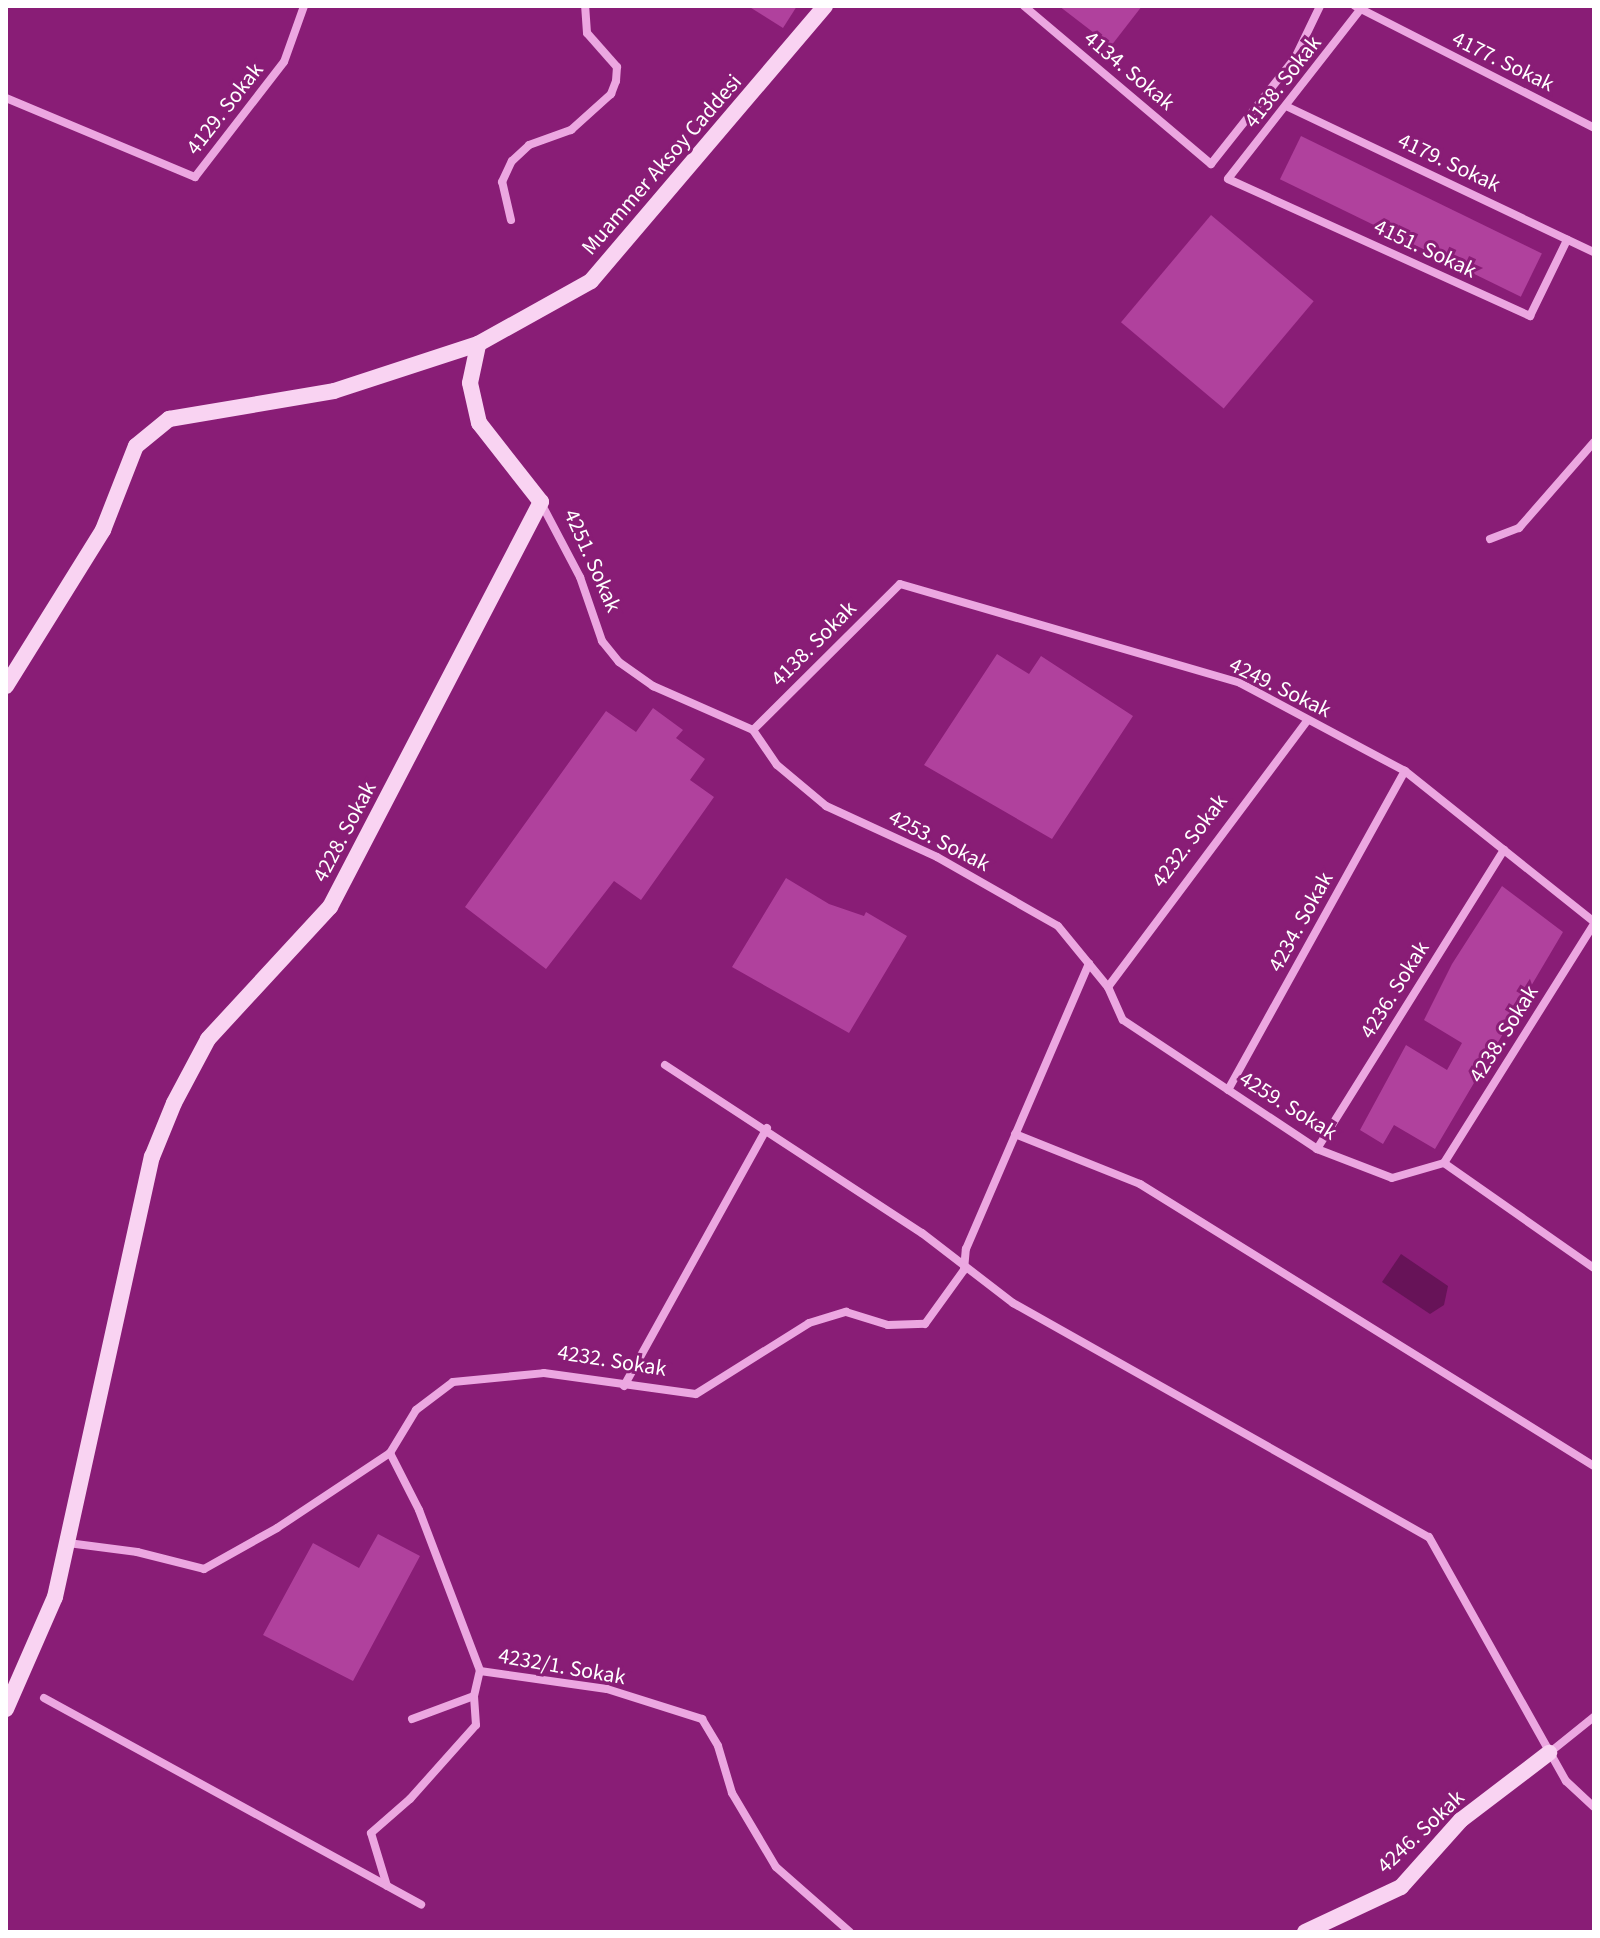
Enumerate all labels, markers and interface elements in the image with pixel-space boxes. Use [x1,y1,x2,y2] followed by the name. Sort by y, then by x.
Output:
[1078,26,1180,116] street label: 4134. Sokak
[1448,26,1558,98] street label: 4177. Sokak
[1239,31,1327,133] street label: 4138. Sokak
[181,58,269,160] street label: 4129. Sokak
[576,69,748,261] street label: Muammer Aksoy Caddesi
[1394,128,1504,198] street label: 4179. Sokak
[1370,214,1480,284] street label: 4151. Sokak
[558,505,626,617] street label: 4251. Sokak
[766,596,862,692] street label: 4138. Sokak
[1225,652,1335,724] street label: 4249. Sokak
[308,777,382,887] street label: 4228. Sokak
[1146,789,1234,893] street label: 4232. Sokak
[884,804,994,878] street label: 4253. Sokak
[1263,868,1339,976] street label: 4234. Sokak
[1355,936,1435,1044] street label: 4236. Sokak
[1464,980,1544,1088] street label: 4238. Sokak
[1234,1066,1342,1146] street label: 4259. Sokak
[556,1339,668,1383] street label: 4232. Sokak
[496,1643,628,1691] street label: 4232/1. Sokak
[1372,1785,1470,1879] street label: 4246. Sokak

